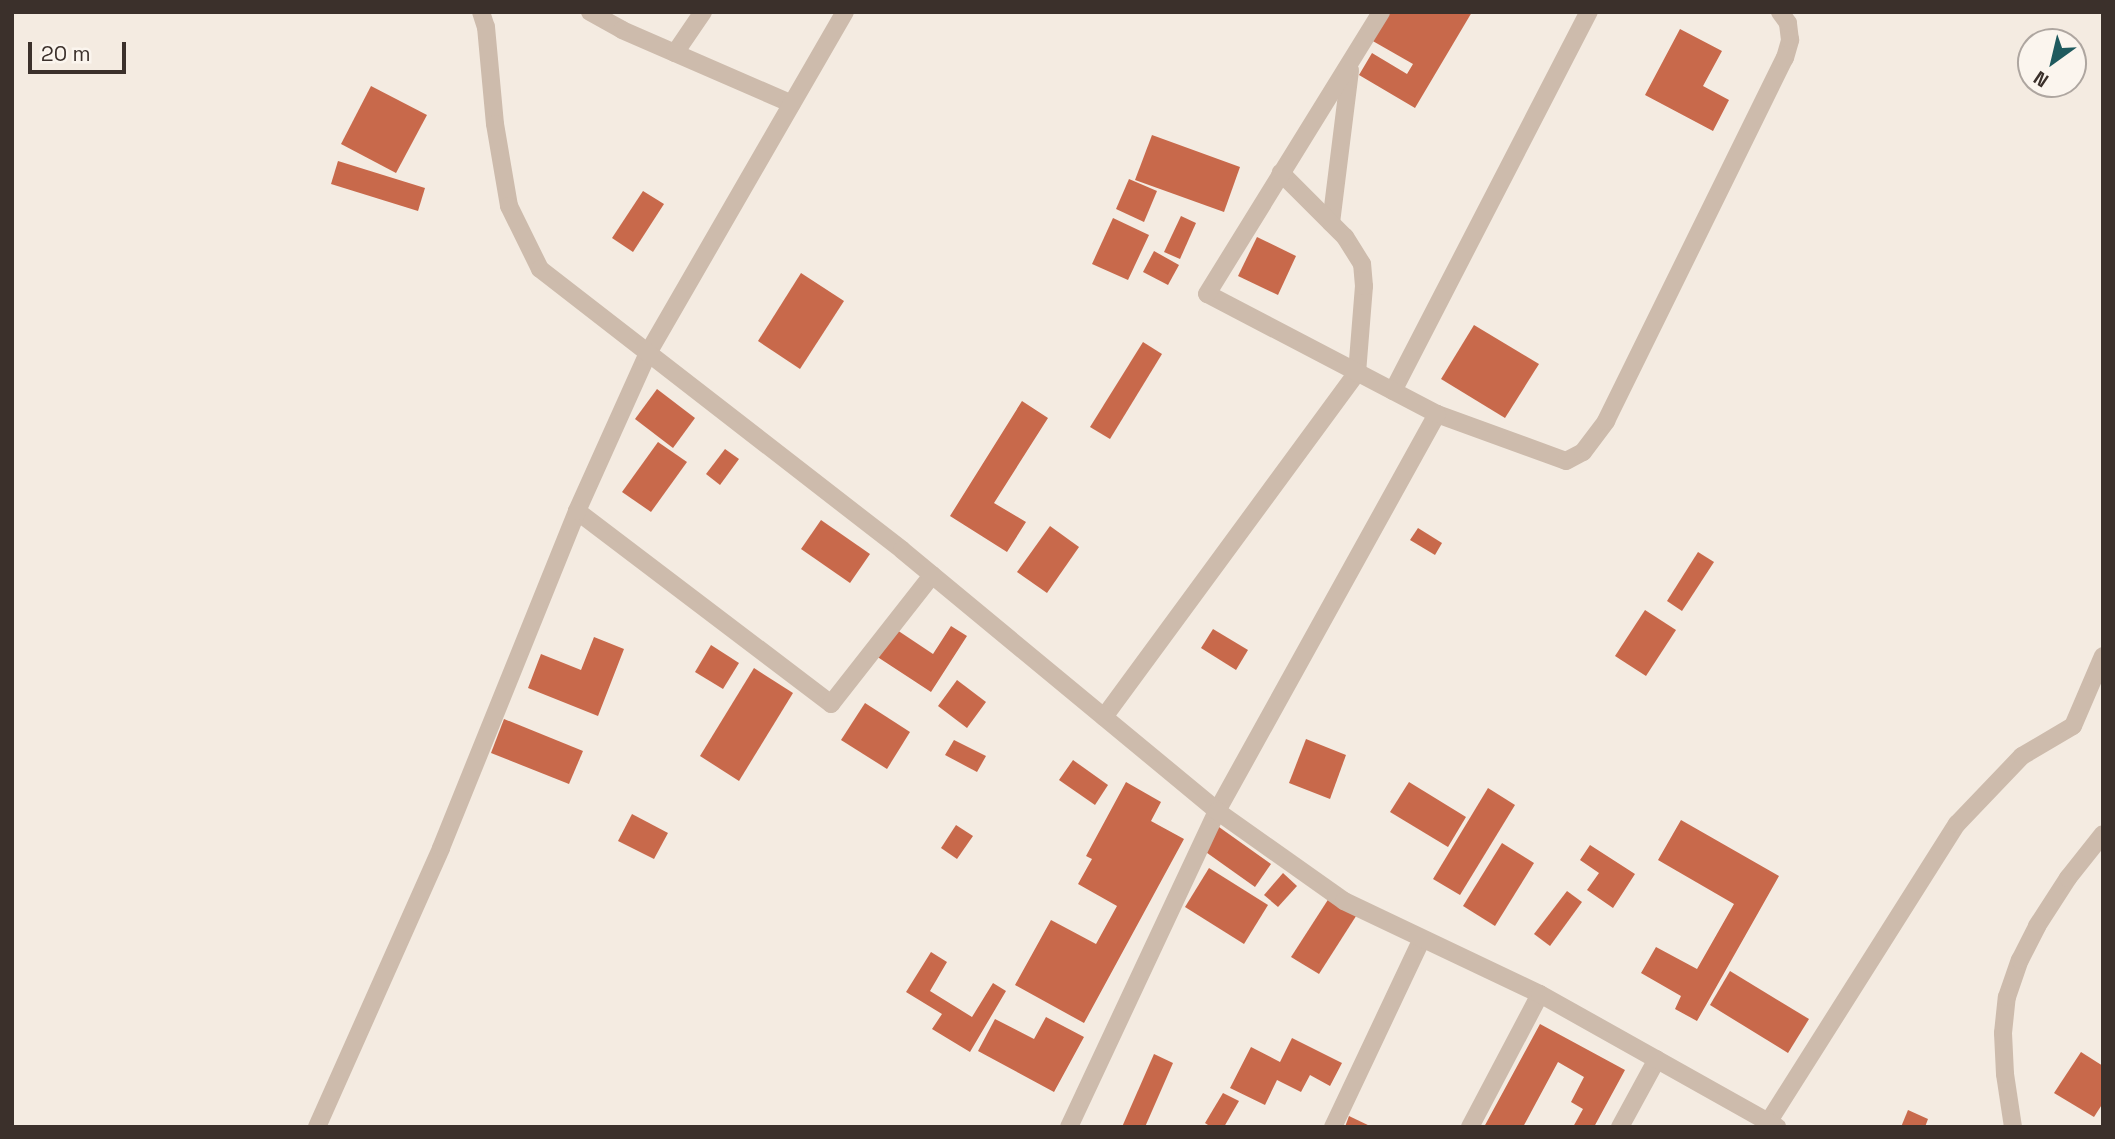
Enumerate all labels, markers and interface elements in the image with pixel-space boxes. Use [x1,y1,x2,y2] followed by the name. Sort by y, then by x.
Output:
[32,28,130,72] scale bar
[2017,28,2087,98] north arrow
[41,40,91,67] text: 20 m
[2029,65,2053,93] text: N

